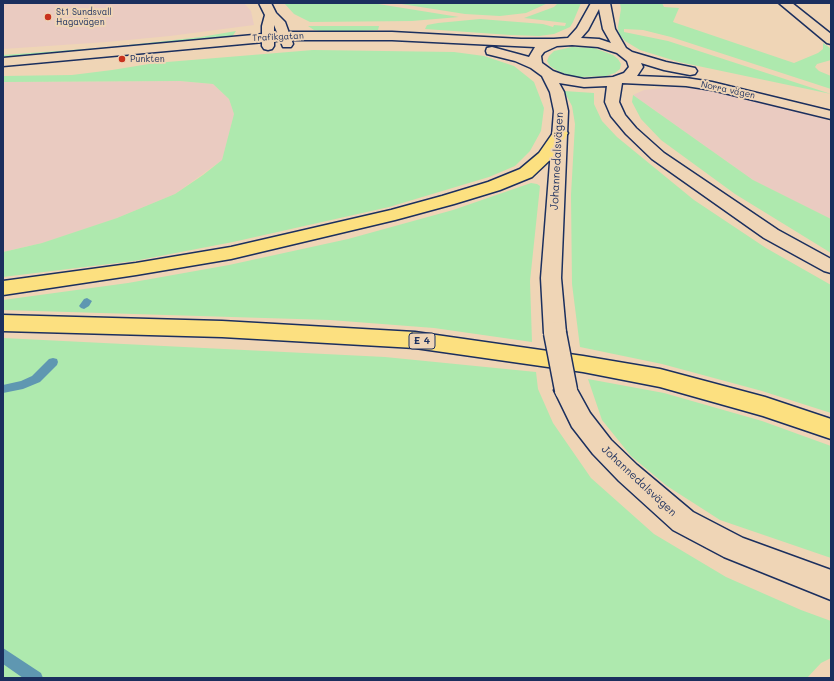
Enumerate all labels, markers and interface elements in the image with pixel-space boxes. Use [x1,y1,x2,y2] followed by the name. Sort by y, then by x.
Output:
[56,7,112,28] place label: St1 Sundsvall Hagavägen
[43,12,53,22] marker: St1 Sundsvall Hagavägen
[252,30,304,44] street label: Trafikgatan
[117,54,127,64] marker: Punkten
[130,54,165,64] place label: Punkten
[700,79,756,101] street label: Norra vägen
[548,112,566,210] street label: Johannedalsvägen
[409,333,435,349] road number: E 4
[599,443,679,519] street label: Johannedalsvägen

